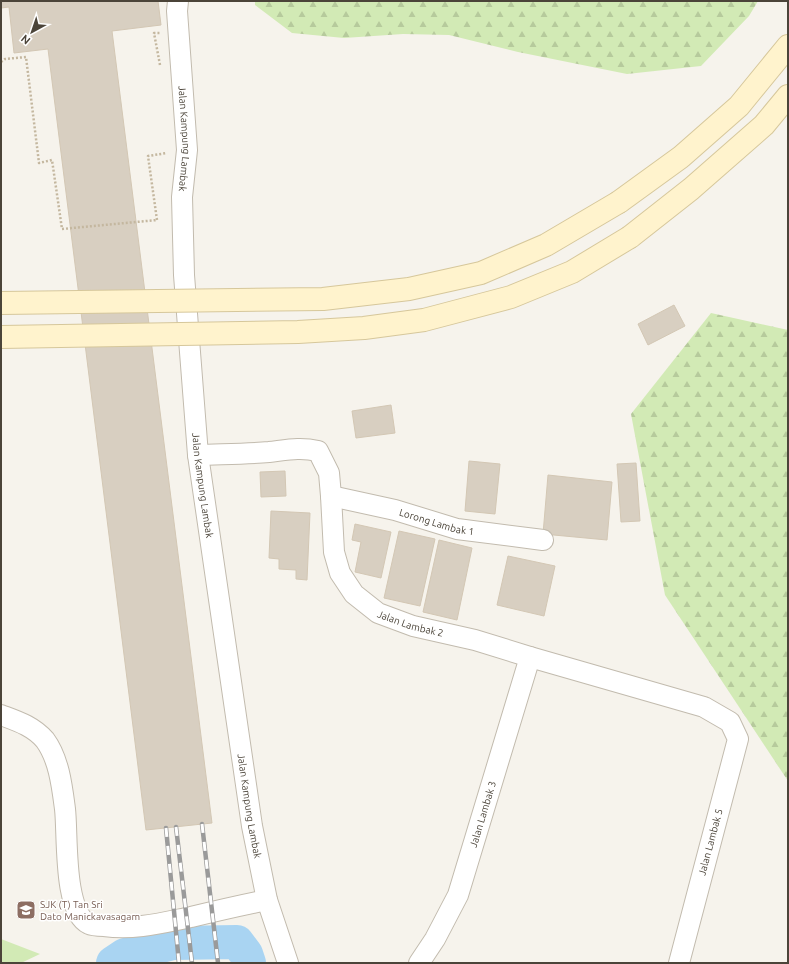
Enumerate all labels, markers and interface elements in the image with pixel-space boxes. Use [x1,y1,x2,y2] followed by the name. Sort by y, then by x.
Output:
[12,12,52,52] north arrow
[19,32,33,47] text: N
[176,85,192,192] street label: Jalan Kampung Lambak
[190,432,215,539] street label: Jalan Kampung Lambak
[398,507,475,537] street label: Lorong Lambak 1
[376,608,445,639] street label: Jalan Lambak 2
[236,753,263,859] street label: Jalan Kampung Lambak
[468,780,498,849] street label: Jalan Lambak 3
[696,808,725,877] street label: Jalan Lambak 5
[15,899,37,921] school or university icon: SJK (T) Tan Sri Dato Manickavasagam
[40,899,140,922] place label: SJK (T) Tan Sri Dato Manickavasagam

